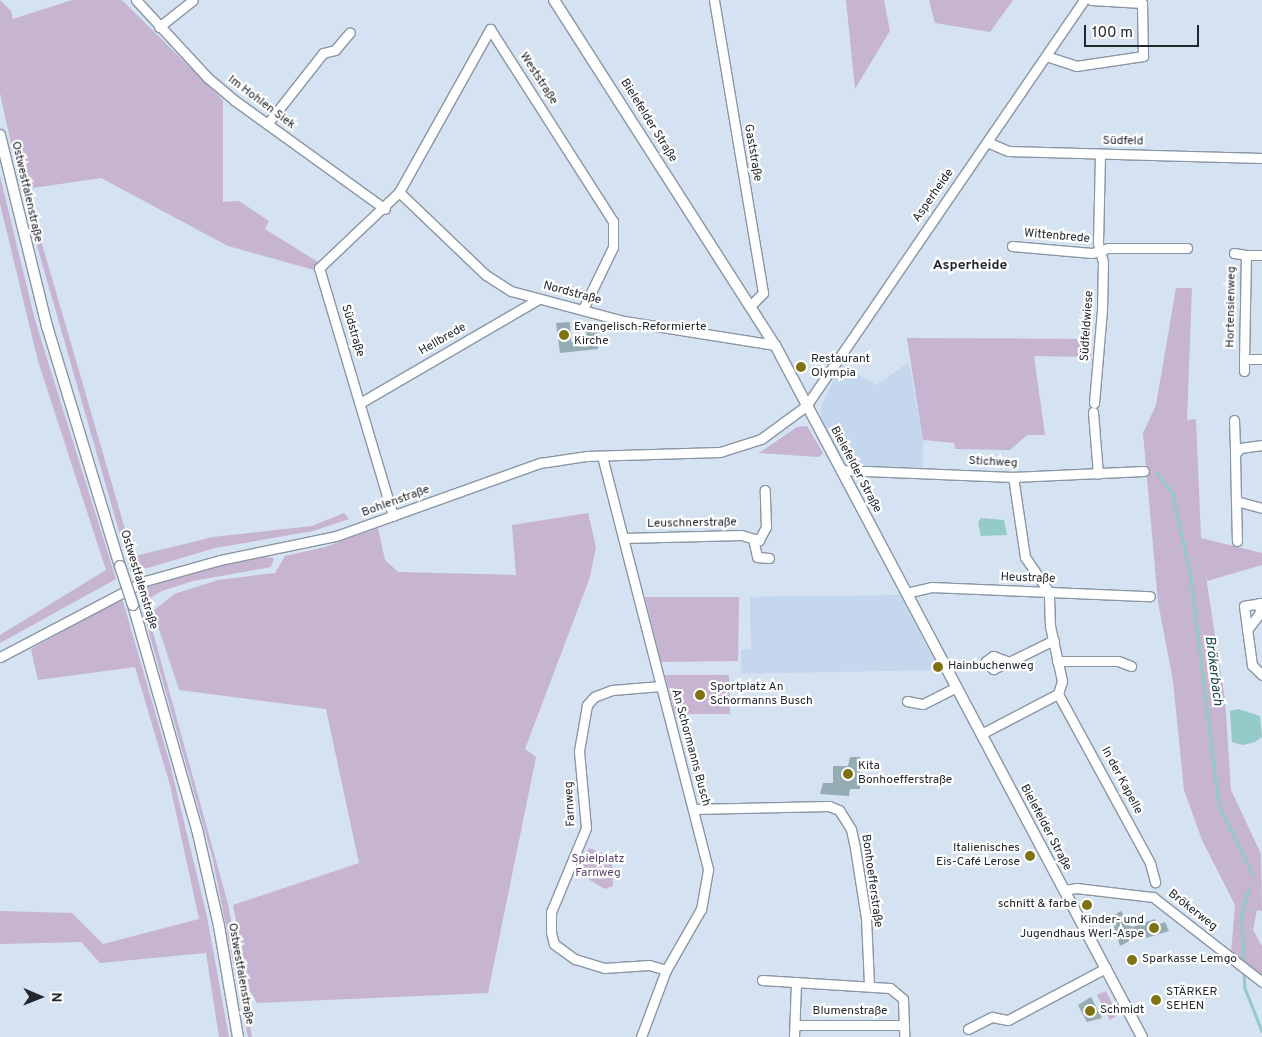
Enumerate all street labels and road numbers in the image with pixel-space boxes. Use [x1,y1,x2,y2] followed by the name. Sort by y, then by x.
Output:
[516,50,560,108] street label: Weststraße
[224,73,298,133] street label: Im Hohlen Siek
[617,77,679,165] street label: Bielefelder Straße
[740,123,764,183] street label: Gaststraße
[1103,134,1143,150] street label: Südfeld
[7,140,45,244] street label: Ostwestfalenstraße
[910,167,958,225] street label: Asperheide
[1023,227,1091,247] street label: Wittenbrede
[1224,266,1240,348] street label: Hortensienweg
[541,279,603,309] street label: Nordstraße
[1078,290,1098,362] street label: Südfeldwiese
[337,303,367,359] street label: Südstraße
[417,321,469,359] street label: Hellbrede
[826,424,884,516] street label: Bielefelder Straße
[968,455,1018,471] street label: Stichweg
[360,483,432,521] street label: Bohlenstraße
[647,516,737,532] street label: Leuschnerstraße
[116,529,160,631] street label: Ostwestfalenstraße
[1000,571,1056,587] street label: Heustraße
[667,688,713,808] street label: An Schormanns Busch
[1097,745,1145,817] street label: In der Kapelle
[563,781,579,827] street label: Farnweg
[1016,782,1074,874] street label: Bielefelder Straße
[857,833,885,929] street label: Bonhoefferstraße
[1165,887,1219,935] street label: Brökerweg
[224,922,256,1026] street label: Ostwestfalenstraße
[813,1005,887,1019] street label: Blumenstraße

